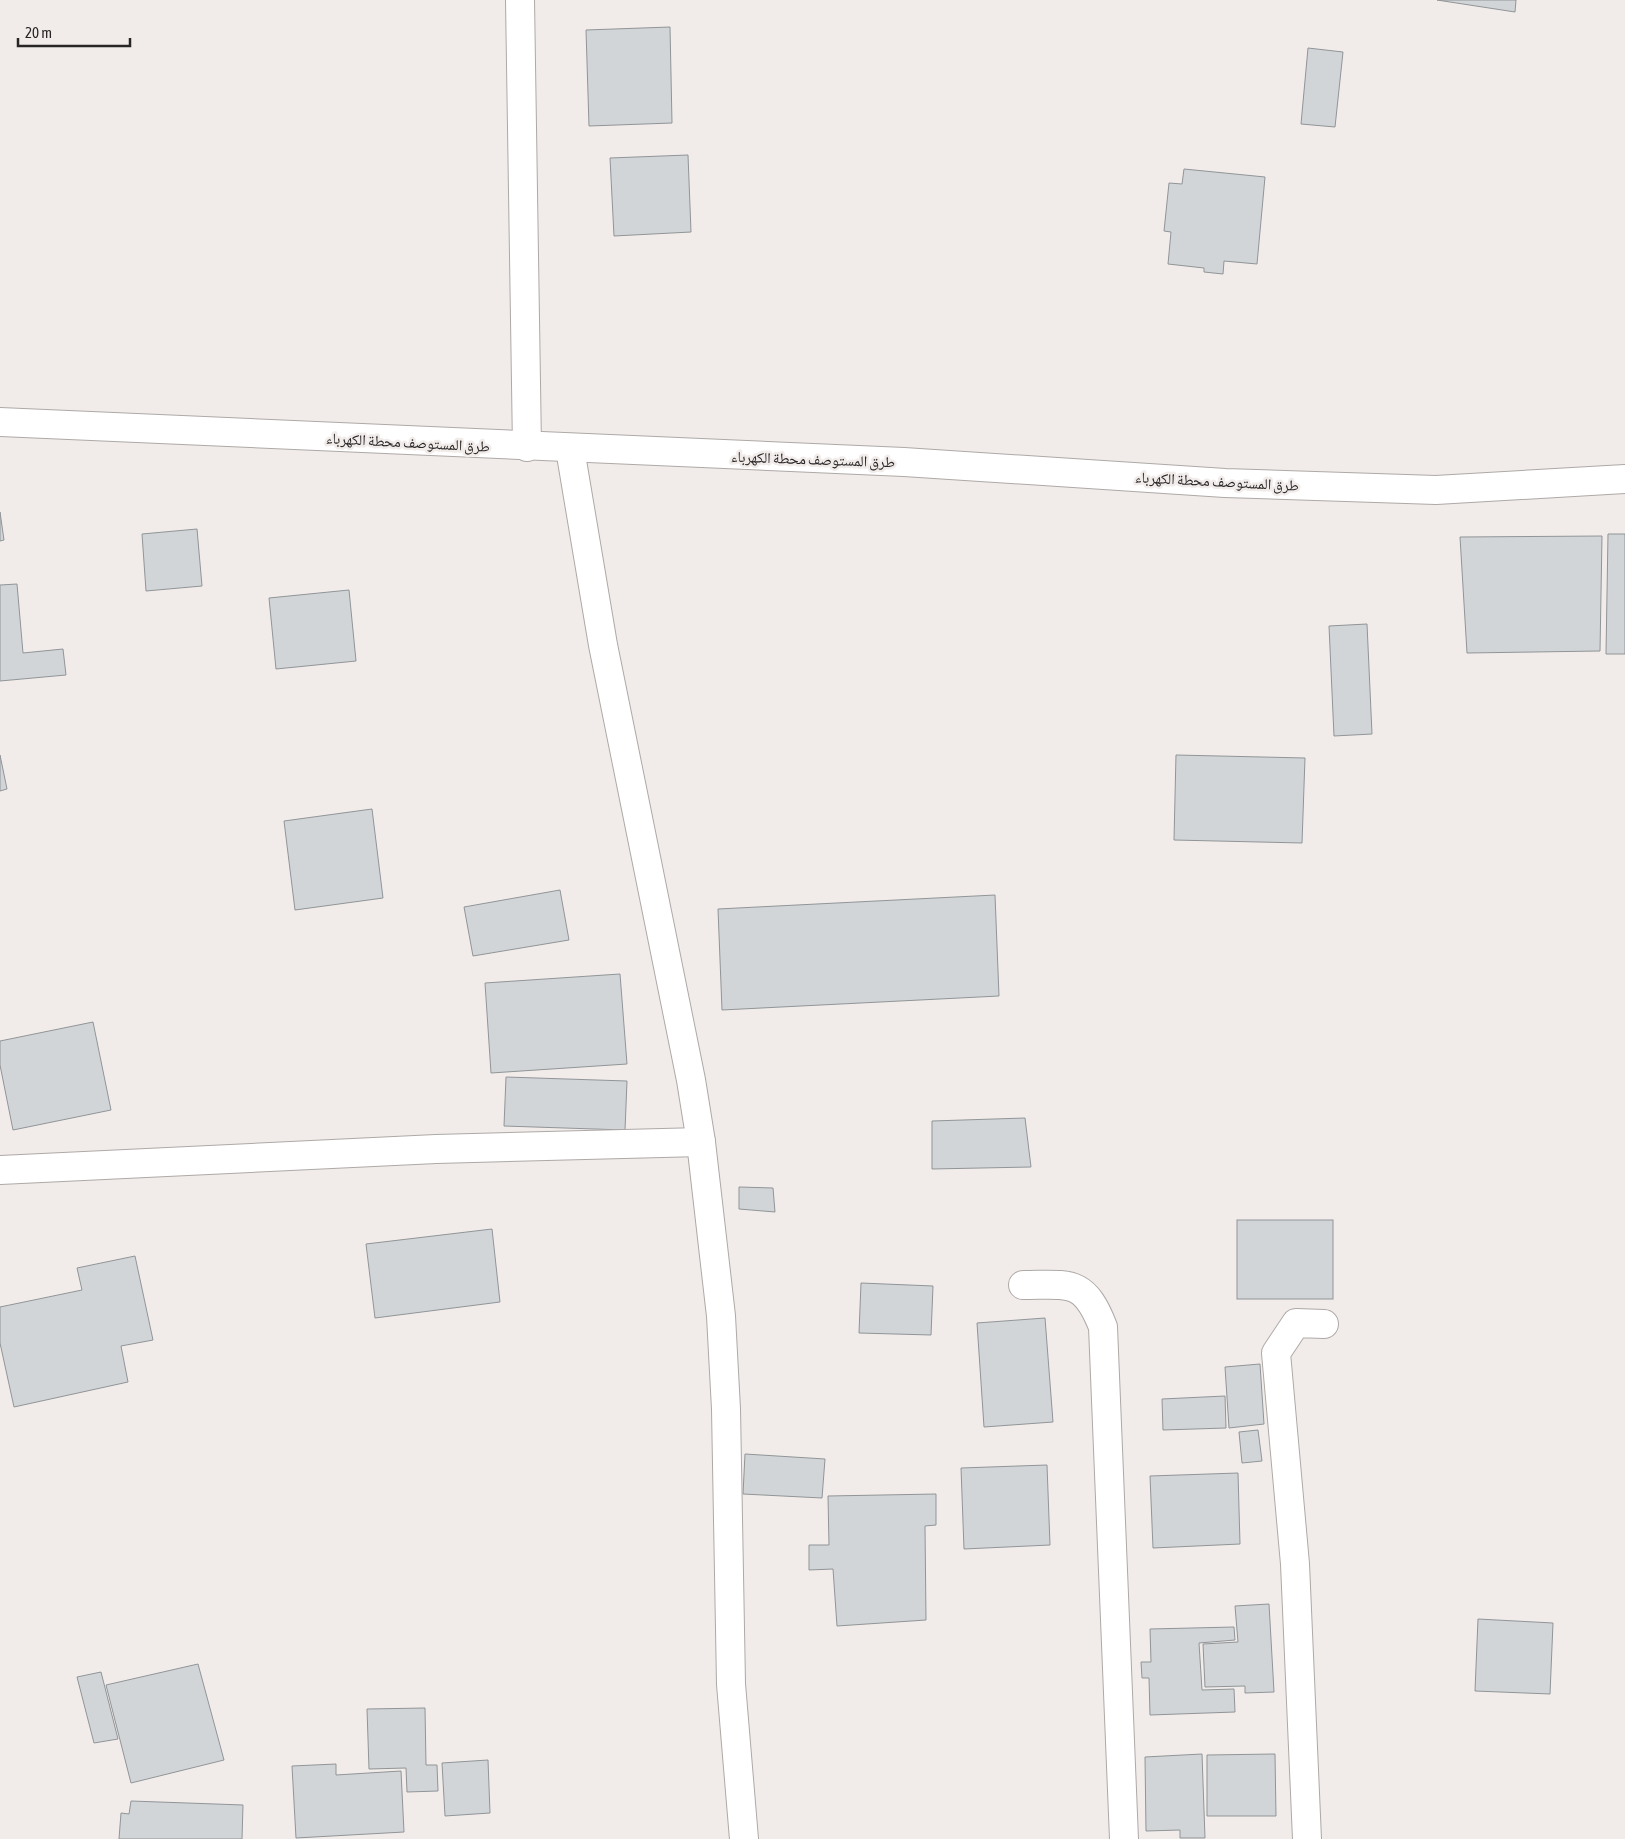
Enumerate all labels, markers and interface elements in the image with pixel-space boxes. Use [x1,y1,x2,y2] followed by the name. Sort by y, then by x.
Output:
[18,15,130,47] scale bar
[25,24,52,41] text: 20 m
[326,429,490,457] street label: طرق المستوصف محطة الكهرباء
[731,448,895,472] street label: طرق المستوصف محطة الكهرباء
[1135,468,1299,496] street label: طرق المستوصف محطة الكهرباء

